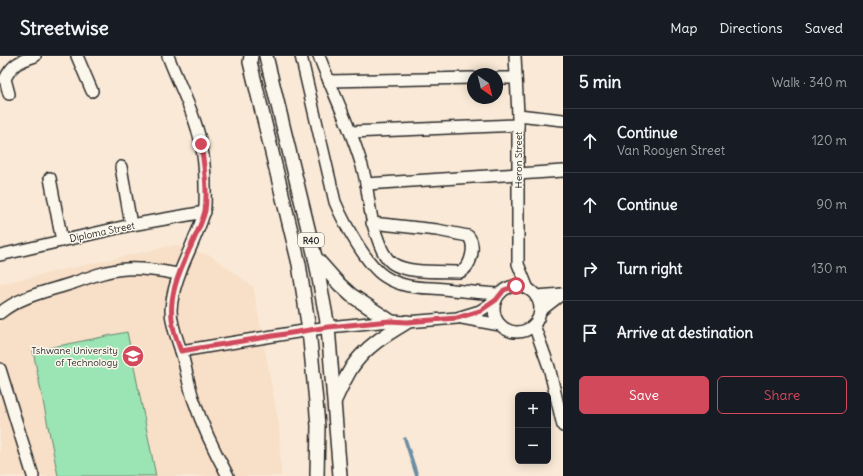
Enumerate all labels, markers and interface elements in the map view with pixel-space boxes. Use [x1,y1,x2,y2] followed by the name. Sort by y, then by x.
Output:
[20,16,109,40] text: Streetwise
[670,19,697,37] text: Map
[719,19,783,37] text: Directions
[805,19,843,37] text: Saved
[467,68,503,104] north arrow
[579,71,621,93] text: 5 min
[772,74,847,91] text: Walk · 340 m
[617,123,678,142] text: Continue
[579,130,601,152] icon: ahead
[512,131,525,188] street label: Heron Street
[812,132,847,149] text: 120 m
[192,135,210,153] route end
[617,142,725,159] text: Van Rooyen Street
[579,194,601,216] icon: ahead
[617,195,678,214] text: Continue
[816,196,847,213] text: 90 m
[68,219,136,245] street label: Diploma Street
[298,233,324,247] road number: R40
[579,258,601,280] icon: right
[617,259,682,278] text: Turn right
[811,260,847,277] text: 130 m
[507,277,525,295] route start
[579,322,601,344] icon: arrive
[617,323,753,342] text: Arrive at destination
[120,343,146,369] school or university icon: Tshwane University of Technology
[31,344,118,369] place label: Tshwane University of Technology
[579,376,709,414] button: Save
[717,376,847,414] button: Share
[515,392,551,464] map controls
[515,392,551,428] button: +
[515,428,551,464] button: −

